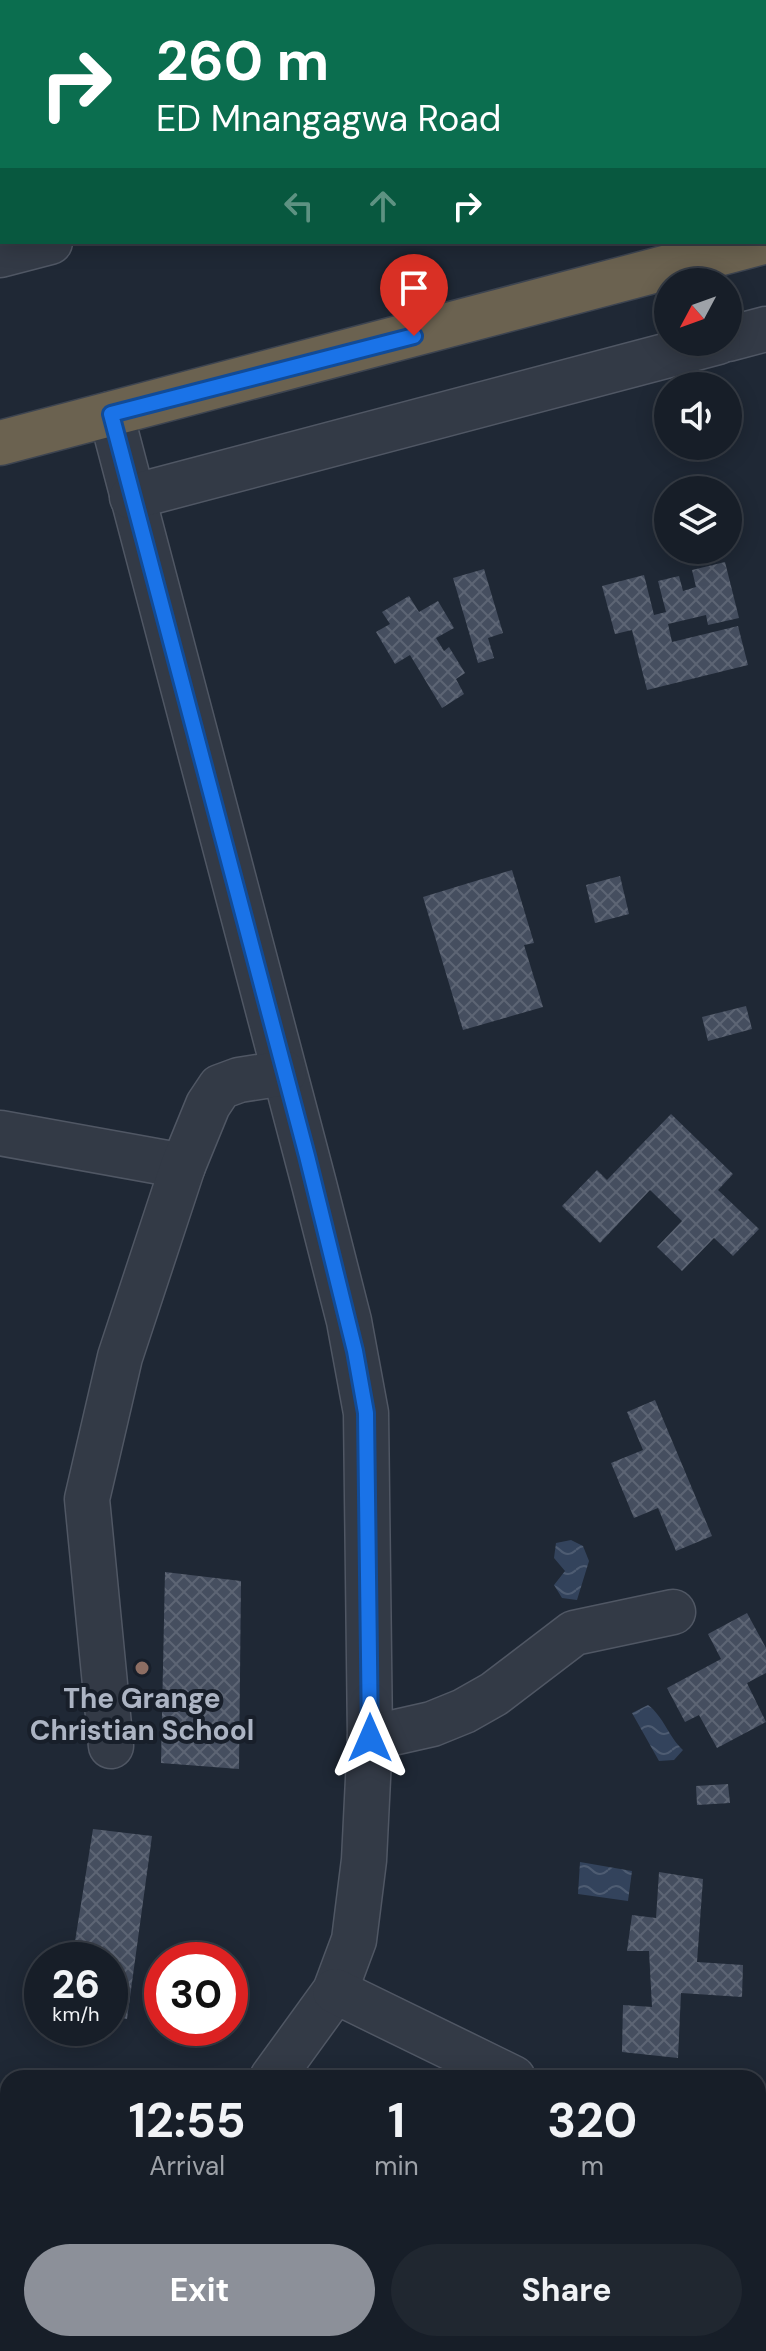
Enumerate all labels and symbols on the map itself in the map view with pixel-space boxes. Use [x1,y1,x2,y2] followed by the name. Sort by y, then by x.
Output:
[380,254,448,336] pin
[654,268,742,356] north arrow
[133,1659,151,1677] marker: The Grange Christian School
[30,1680,254,1749] place label: The Grange Christian School
[328,1696,412,1780] position arrow
[144,1942,248,2046] speed limit sign: 30

